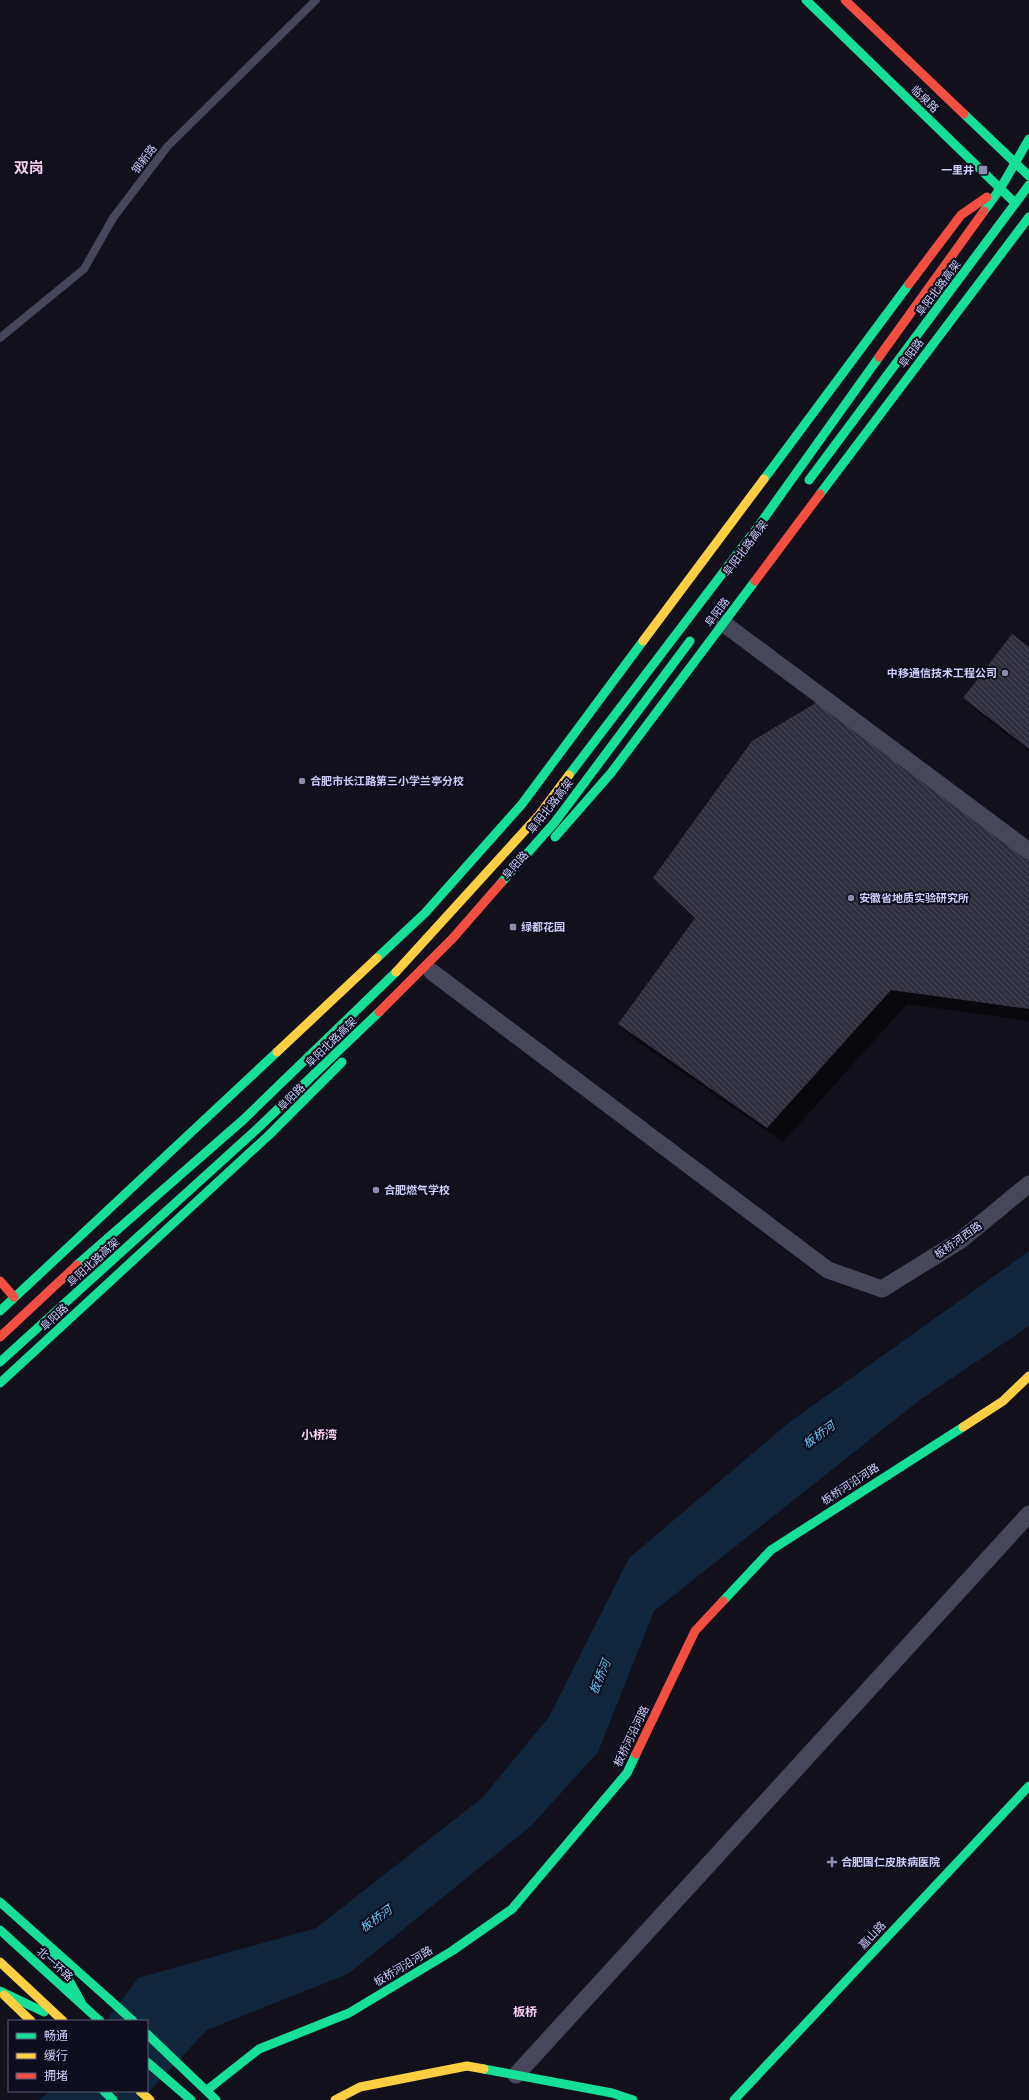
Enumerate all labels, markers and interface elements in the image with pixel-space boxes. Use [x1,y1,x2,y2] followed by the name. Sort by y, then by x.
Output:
[909,83,941,115] street label: 临泉路
[129,142,159,176] street label: 钢新路
[14,159,44,176] district label: 双岗
[941,164,974,176] place label: 一里井
[977,164,989,176] marker: 一里井
[913,258,963,318] street label: 阜阳北路高架
[896,336,926,370] street label: 阜阳路
[720,518,770,578] street label: 阜阳北路高架
[702,595,732,629] street label: 阜阳路
[887,667,997,679] place label: 中移通信技术工程公司
[1000,668,1010,678] marker: 中移通信技术工程公司
[310,775,464,787] place label: 合肥市长江路第三小学兰亭分校
[297,776,307,786] marker: 合肥市长江路第三小学兰亭分校
[525,776,575,836] street label: 阜阳北路高架
[500,849,530,881] street label: 阜阳路
[859,892,969,904] place label: 安徽省地质实验研究所
[846,893,856,903] marker: 安徽省地质实验研究所
[521,921,565,933] place label: 绿都花园
[508,922,518,932] marker: 绿都花园
[303,1015,359,1069] street label: 阜阳北路高架
[275,1081,307,1113] street label: 阜阳路
[384,1184,450,1196] place label: 合肥燃气学校
[371,1185,381,1195] marker: 合肥燃气学校
[932,1219,984,1261] street label: 板桥河西路
[64,1235,122,1289] street label: 阜阳北路高架
[38,1301,70,1333] street label: 阜阳路
[800,1418,839,1451] water label: 板桥河
[301,1428,337,1442] district label: 小桥湾
[819,1461,881,1507] street label: 板桥河沿河路
[587,1656,614,1696] water label: 板桥河
[611,1704,651,1768] street label: 板桥河沿河路
[826,1856,838,1868] marker: 合肥国仁皮肤病医院
[841,1856,940,1868] place label: 合肥国仁皮肤病医院
[357,1902,396,1935] water label: 板桥河
[856,1919,888,1951] street label: 嘉山路
[372,1944,434,1988] street label: 板桥河沿河路
[35,1945,75,1983] street label: 北一环路
[513,2005,537,2019] district label: 板桥
[8,2020,148,2092] legend
[44,2029,68,2043] text: 畅通
[44,2049,68,2063] text: 缓行
[44,2069,68,2083] text: 拥堵

